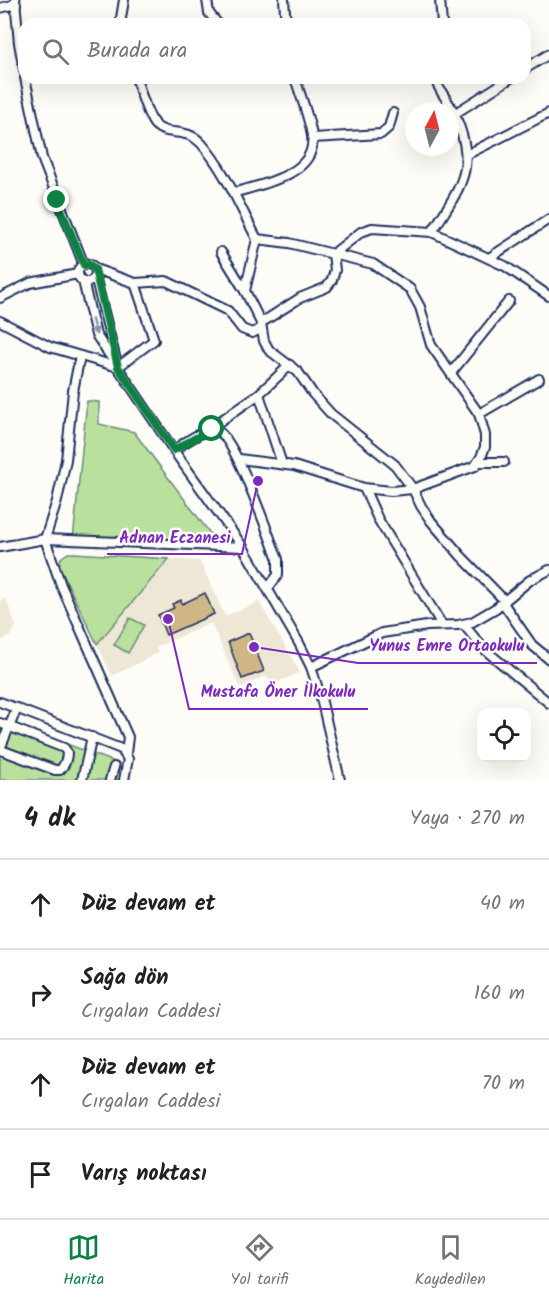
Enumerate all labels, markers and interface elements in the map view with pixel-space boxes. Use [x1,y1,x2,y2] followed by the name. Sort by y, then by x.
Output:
[18,18,531,84] search box
[87,34,187,69] text: Burada ara
[39,35,72,68] icon: search
[405,102,459,156] north arrow
[43,186,69,212] route end
[90,318,99,336] one-way arrow
[198,415,224,441] route start
[107,520,242,554] callout: Adnan Eczanesi
[119,526,232,551] text: Adnan Eczanesi
[358,629,537,663] callout: Yunus Emre Ortaokulu
[370,634,525,659] text: Yunus Emre Ortaokulu
[189,675,368,709] callout: Mustafa Öner İlkokulu
[201,680,356,705] text: Mustafa Öner İlkokulu
[477,708,531,762] map controls
[477,708,531,762] button: locate
[24,798,75,840] text: 4 dk
[410,803,525,835] text: Yaya · 270 m
[81,887,215,922] text: Düz devam et
[24,888,57,921] icon: ahead
[480,888,525,920] text: 40 m
[81,961,168,996] text: Sağa dön
[24,978,57,1011] icon: right
[474,978,525,1010] text: 160 m
[81,996,220,1028] text: Cırgalan Caddesi
[81,1051,215,1086] text: Düz devam et
[24,1068,57,1101] icon: ahead
[482,1068,525,1100] text: 70 m
[81,1086,220,1118] text: Cırgalan Caddesi
[81,1157,207,1192] text: Varış noktası
[24,1158,57,1191] icon: arrive
[63,1231,104,1292] tab: Harita
[230,1231,288,1292] tab: Yol tarifi
[415,1231,486,1292] tab: Kaydedilen

